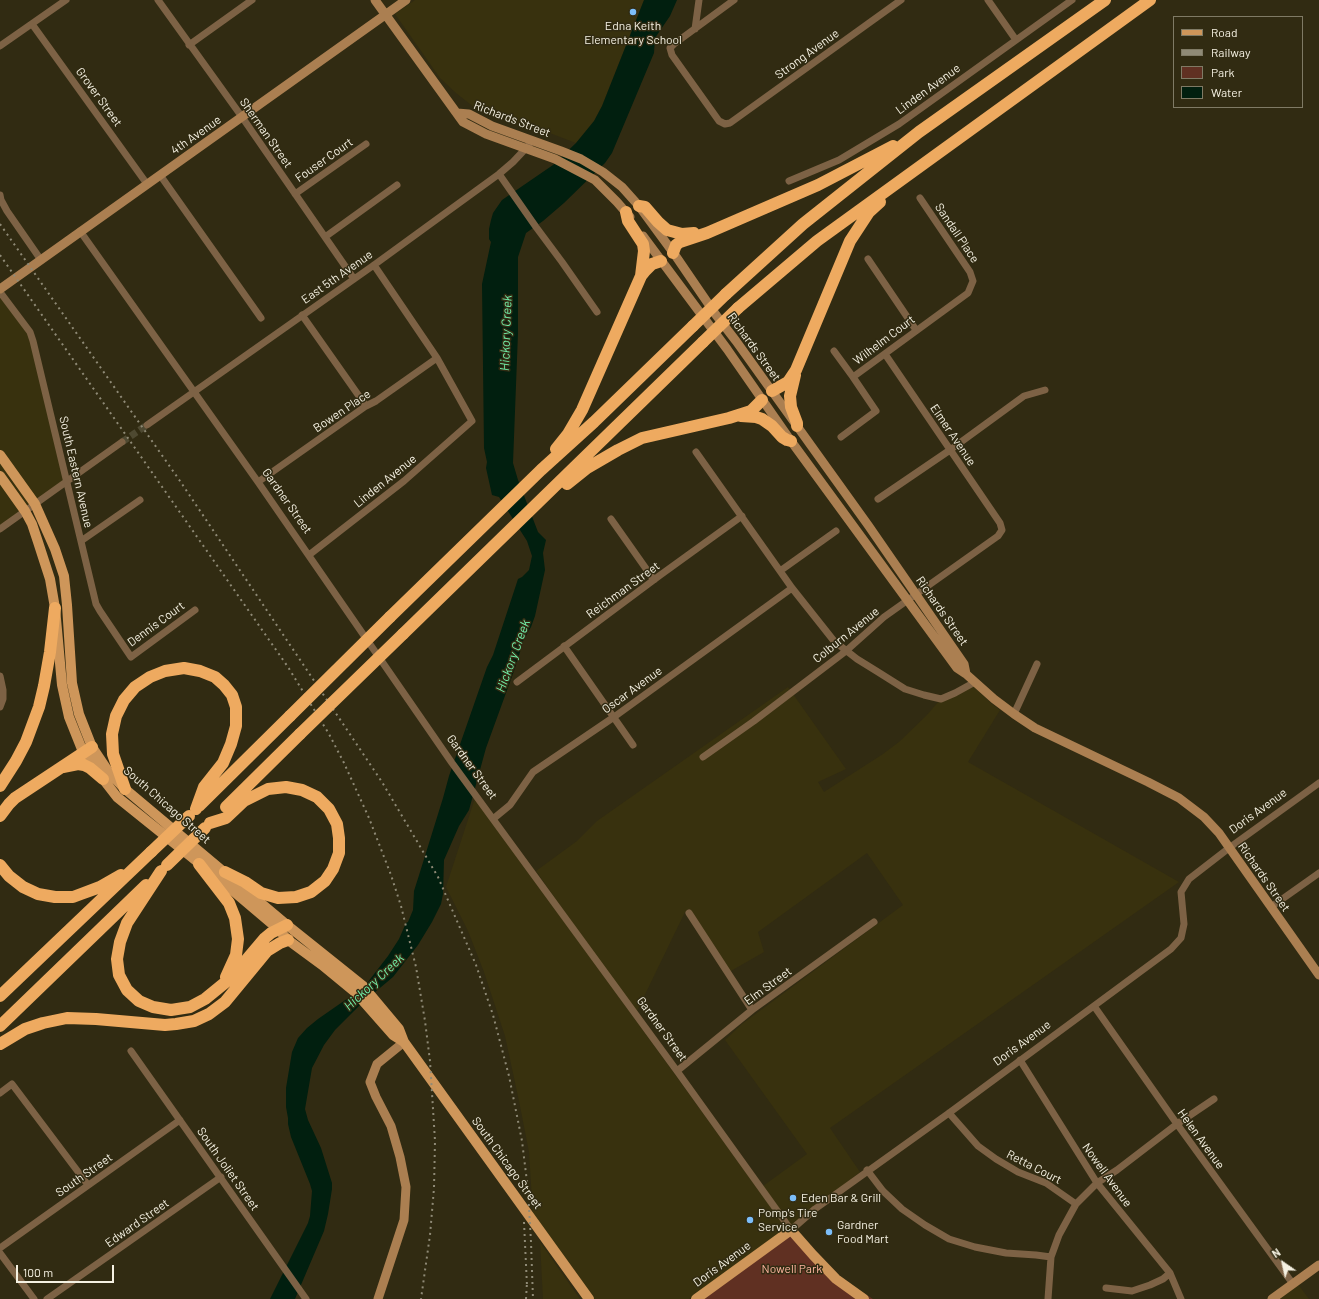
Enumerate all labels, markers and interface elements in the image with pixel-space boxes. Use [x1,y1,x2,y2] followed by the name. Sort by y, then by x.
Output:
[628,7,638,17] marker: Edna Keith Elementary School
[1173,16,1303,108] legend
[584,19,682,47] place label: Edna Keith Elementary School
[1211,25,1238,39] text: Road
[772,26,842,82] street label: Strong Avenue
[1211,45,1250,59] text: Railway
[893,61,963,117] street label: Linden Avenue
[73,65,125,129] street label: Grover Street
[1211,65,1235,79] text: Park
[1211,85,1242,99] text: Water
[237,95,295,171] street label: Sherman Street
[472,98,552,140] street label: Richards Street
[168,112,224,158] street label: 4th Avenue
[292,135,356,185] street label: Fouser Court
[932,200,982,266] street label: Sandall Place
[299,247,375,307] street label: East 5th Avenue
[497,295,515,371] water label: Hickory Creek
[724,310,784,384] street label: Richards Street
[850,312,918,368] street label: Wilhelm Court
[311,387,373,435] street label: Bowen Place
[927,401,979,469] street label: Elmer Avenue
[56,415,96,529] street label: South Eastern Avenue
[351,451,419,511] street label: Linden Avenue
[259,466,315,536] street label: Gardner Street
[584,559,662,621] street label: Reichman Street
[913,574,971,648] street label: Richards Street
[125,598,187,650] street label: Dennis Court
[810,604,882,666] street label: Colburn Avenue
[493,618,533,694] water label: Hickory Creek
[599,663,665,717] street label: Oscar Avenue
[444,732,500,802] street label: Gardner Street
[121,763,213,847] street label: South Chicago Street
[1226,785,1290,837] street label: Doris Avenue
[1235,840,1293,914] street label: Richards Street
[341,950,407,1014] water label: Hickory Creek
[741,964,795,1008] street label: Elm Street
[634,994,690,1064] street label: Gardner Street
[990,1017,1054,1069] street label: Doris Avenue
[1174,1106,1228,1172] street label: Helen Avenue
[469,1114,545,1212] street label: South Chicago Street
[194,1125,262,1213] street label: South Joliet Street
[1079,1140,1135,1210] street label: Nowell Avenue
[1004,1147,1064,1187] street label: Retta Court
[53,1150,115,1200] street label: South Street
[801,1191,881,1205] place label: Eden Bar & Grill
[788,1193,798,1203] marker: Eden Bar & Grill
[102,1196,172,1250] street label: Edward Street
[758,1206,817,1234] place label: Pomp's Tire Service
[745,1215,755,1225] marker: Pomp's Tire Service
[837,1218,889,1246] place label: Gardner Food Mart
[824,1227,834,1237] marker: Gardner Food Mart
[690,1238,754,1290] street label: Doris Avenue
[1263,1243,1303,1283] north arrow
[1269,1245,1283,1260] text: N
[18,1257,116,1283] scale bar
[762,1262,822,1276] park label: Nowell Park
[23,1265,53,1279] text: 100 m

